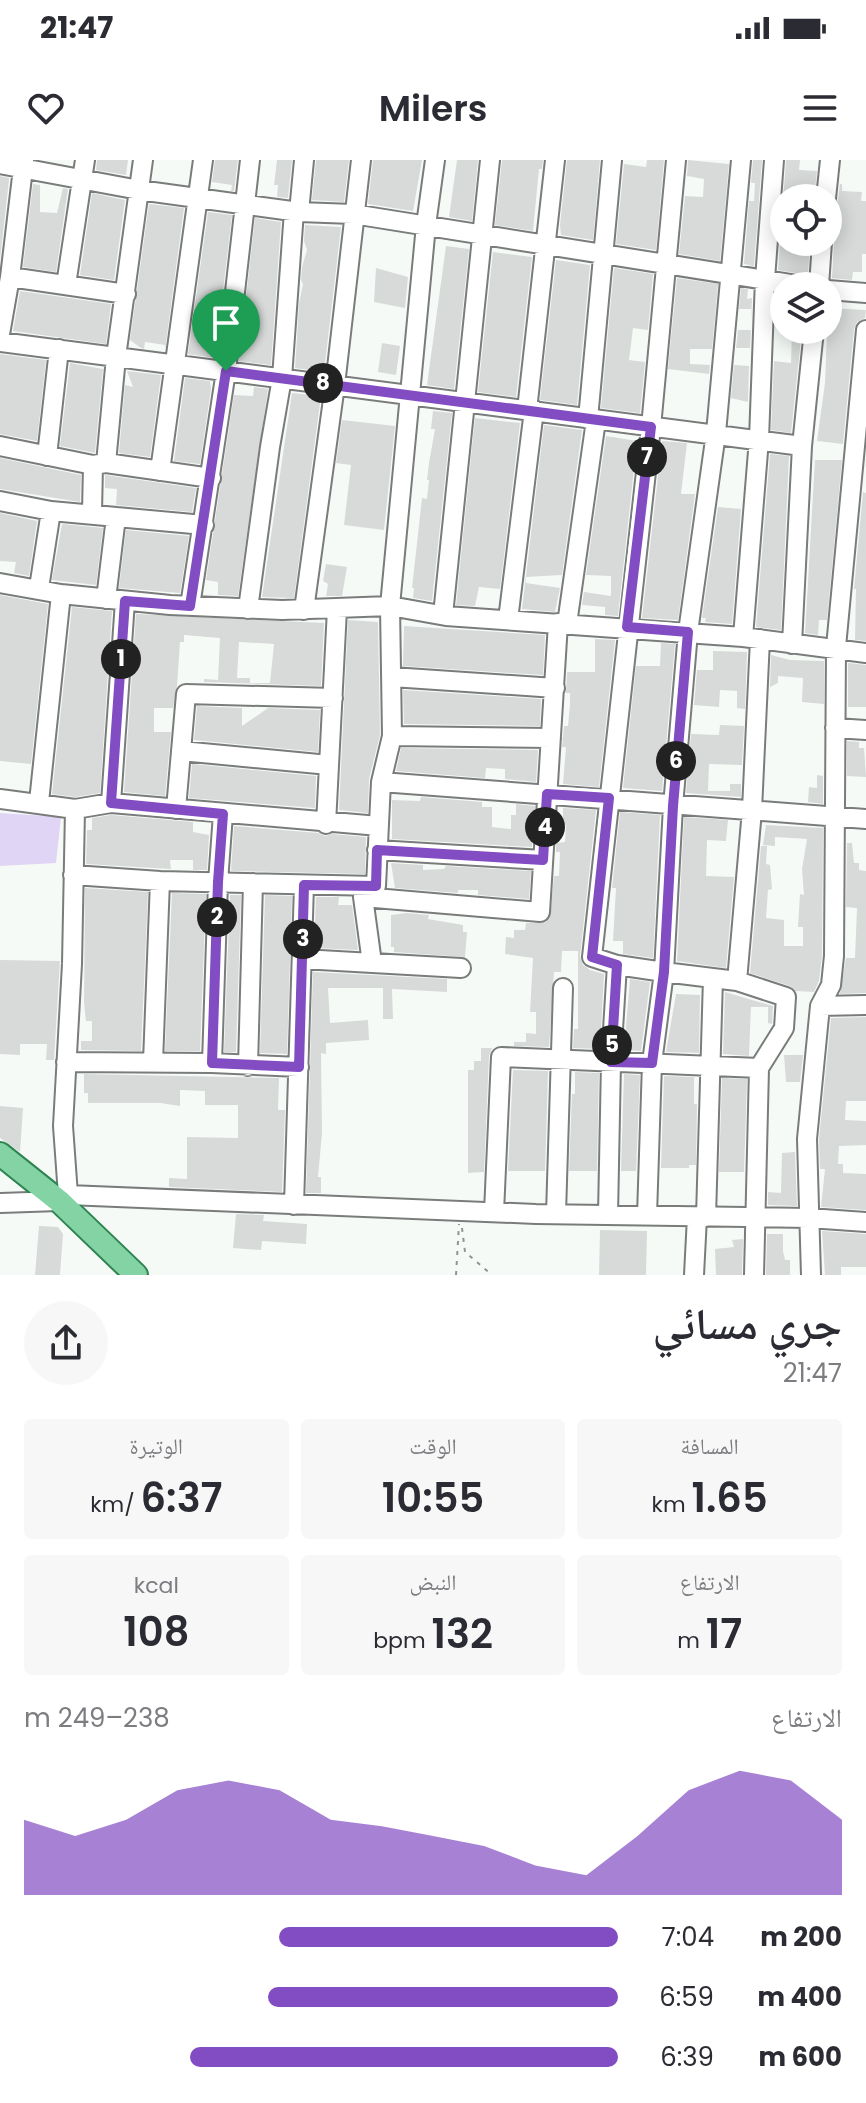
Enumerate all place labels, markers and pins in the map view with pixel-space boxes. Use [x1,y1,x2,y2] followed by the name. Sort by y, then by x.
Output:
[192,289,260,371] pin
[303,363,343,403] pin: 8
[627,437,667,477] pin: 7
[101,639,141,679] pin: 1
[656,741,696,781] pin: 6
[525,807,565,847] pin: 4
[197,897,237,937] pin: 2
[283,919,323,959] pin: 3
[592,1025,632,1065] pin: 5

